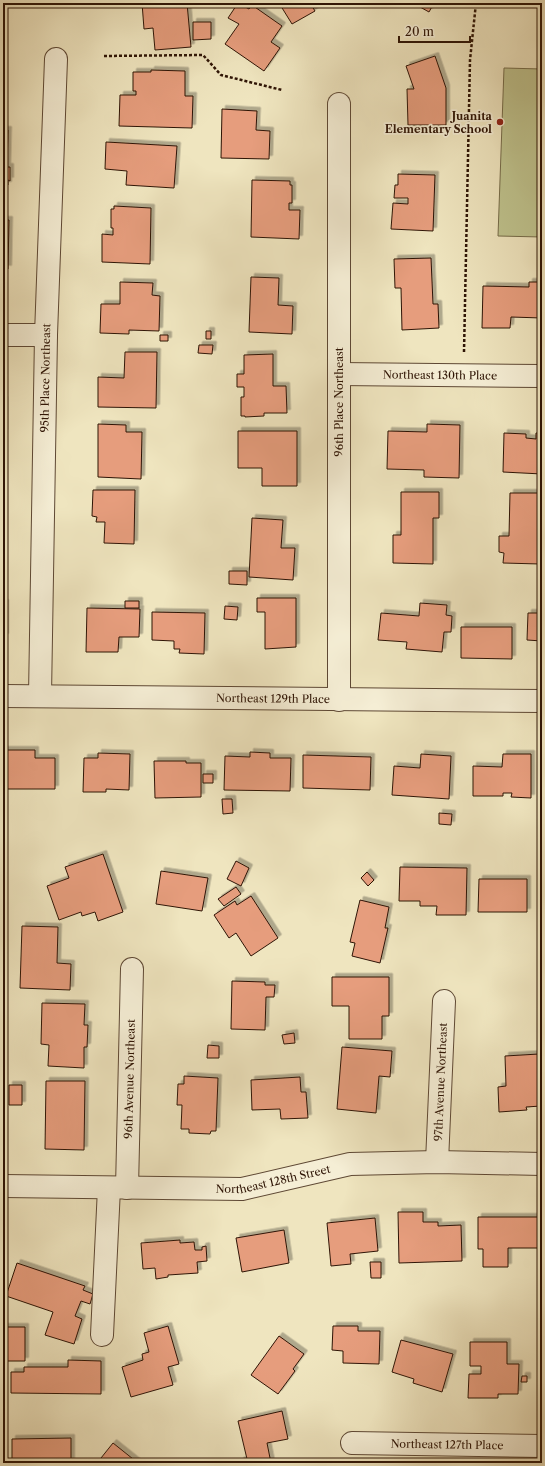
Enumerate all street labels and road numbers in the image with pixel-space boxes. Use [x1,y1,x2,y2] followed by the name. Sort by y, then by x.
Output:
[37,323,53,433] street label: 95th Place Northeast
[332,347,346,457] street label: 96th Place Northeast
[383,367,497,383] street label: Northeast 130th Place
[216,691,330,706] street label: Northeast 129th Place
[121,1019,138,1139] street label: 96th Avenue Northeast
[431,1022,450,1142] street label: 97th Avenue Northeast
[215,1162,332,1196] street label: Northeast 128th Street
[390,1437,504,1452] street label: Northeast 127th Place

